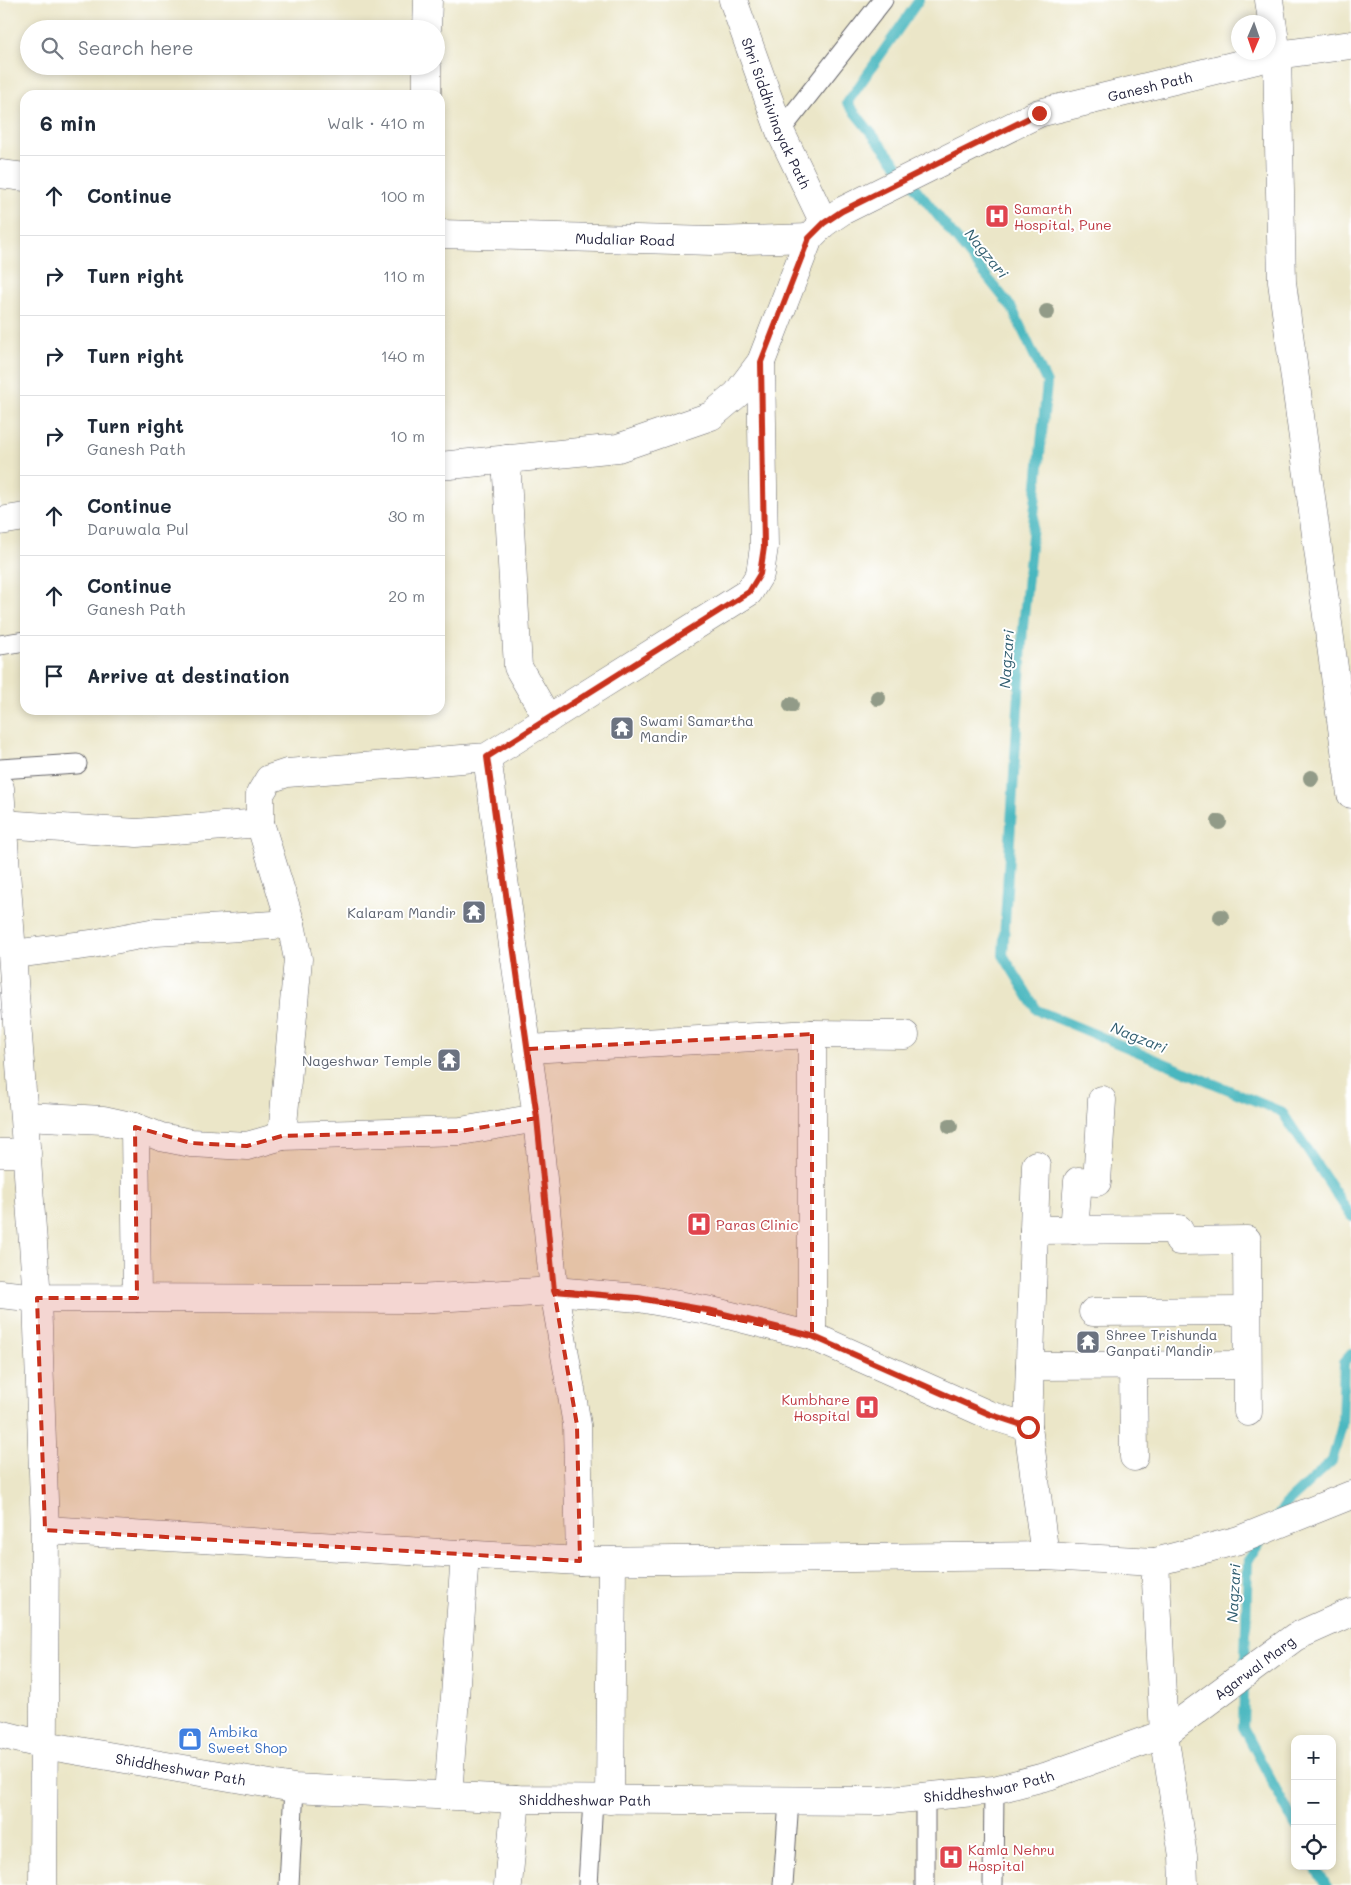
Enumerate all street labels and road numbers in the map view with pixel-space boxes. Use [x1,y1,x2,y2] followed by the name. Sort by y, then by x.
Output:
[738,35,816,192] street label: Shri Siddhivinayak Path
[1106,67,1194,105] street label: Ganesh Path
[575,228,675,250] street label: Mudaliar Road
[1210,1631,1298,1704] street label: Agarwal Marg
[114,1748,247,1789] street label: Shiddheshwar Path
[923,1765,1056,1806] street label: Shiddheshwar Path
[519,1790,651,1809] street label: Shiddheshwar Path

